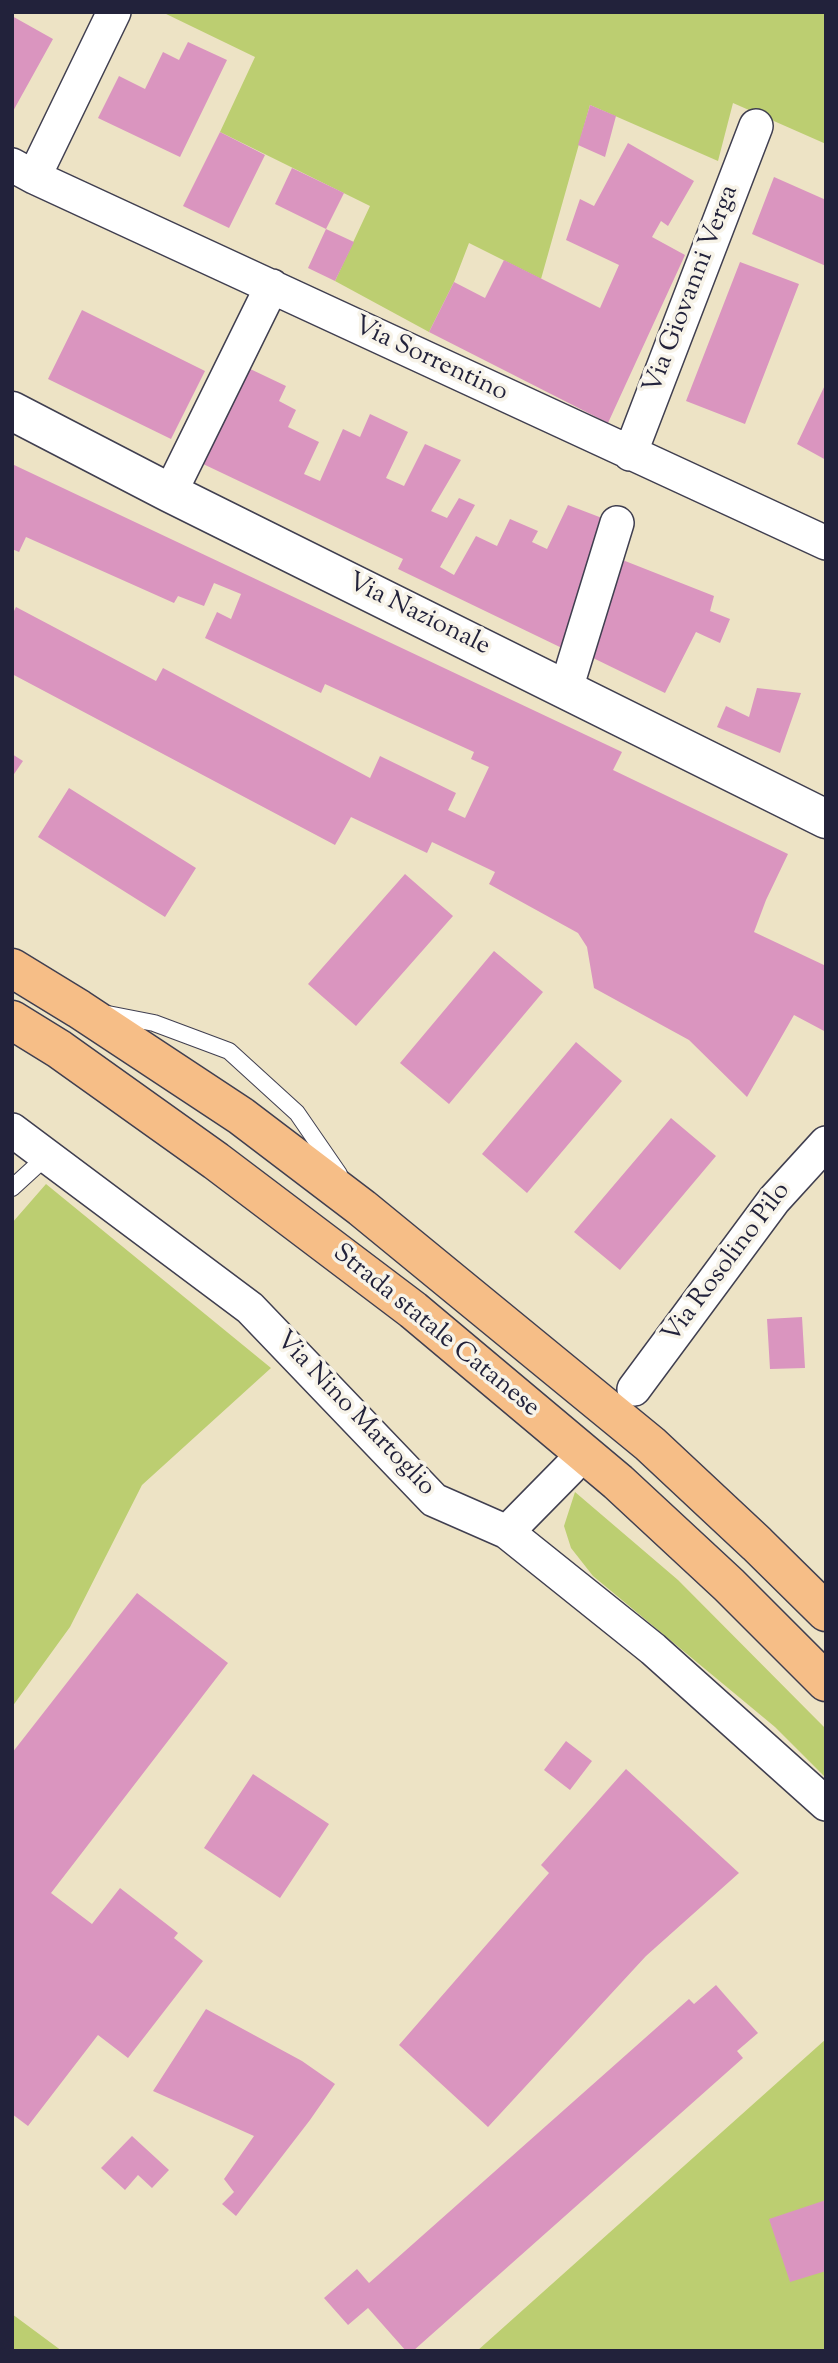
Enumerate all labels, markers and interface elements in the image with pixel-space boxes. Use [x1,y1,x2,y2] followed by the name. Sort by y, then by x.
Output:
[639,181,747,399] street label: Via Giovanni Verga
[348,312,512,410] street label: Via Sorrentino
[342,568,494,664] street label: Via Nazionale
[657,1177,799,1351] street label: Via Rosolino Pilo
[325,1239,545,1425] street label: Strada statale Catanese
[267,1326,441,1504] street label: Via Nino Martoglio

